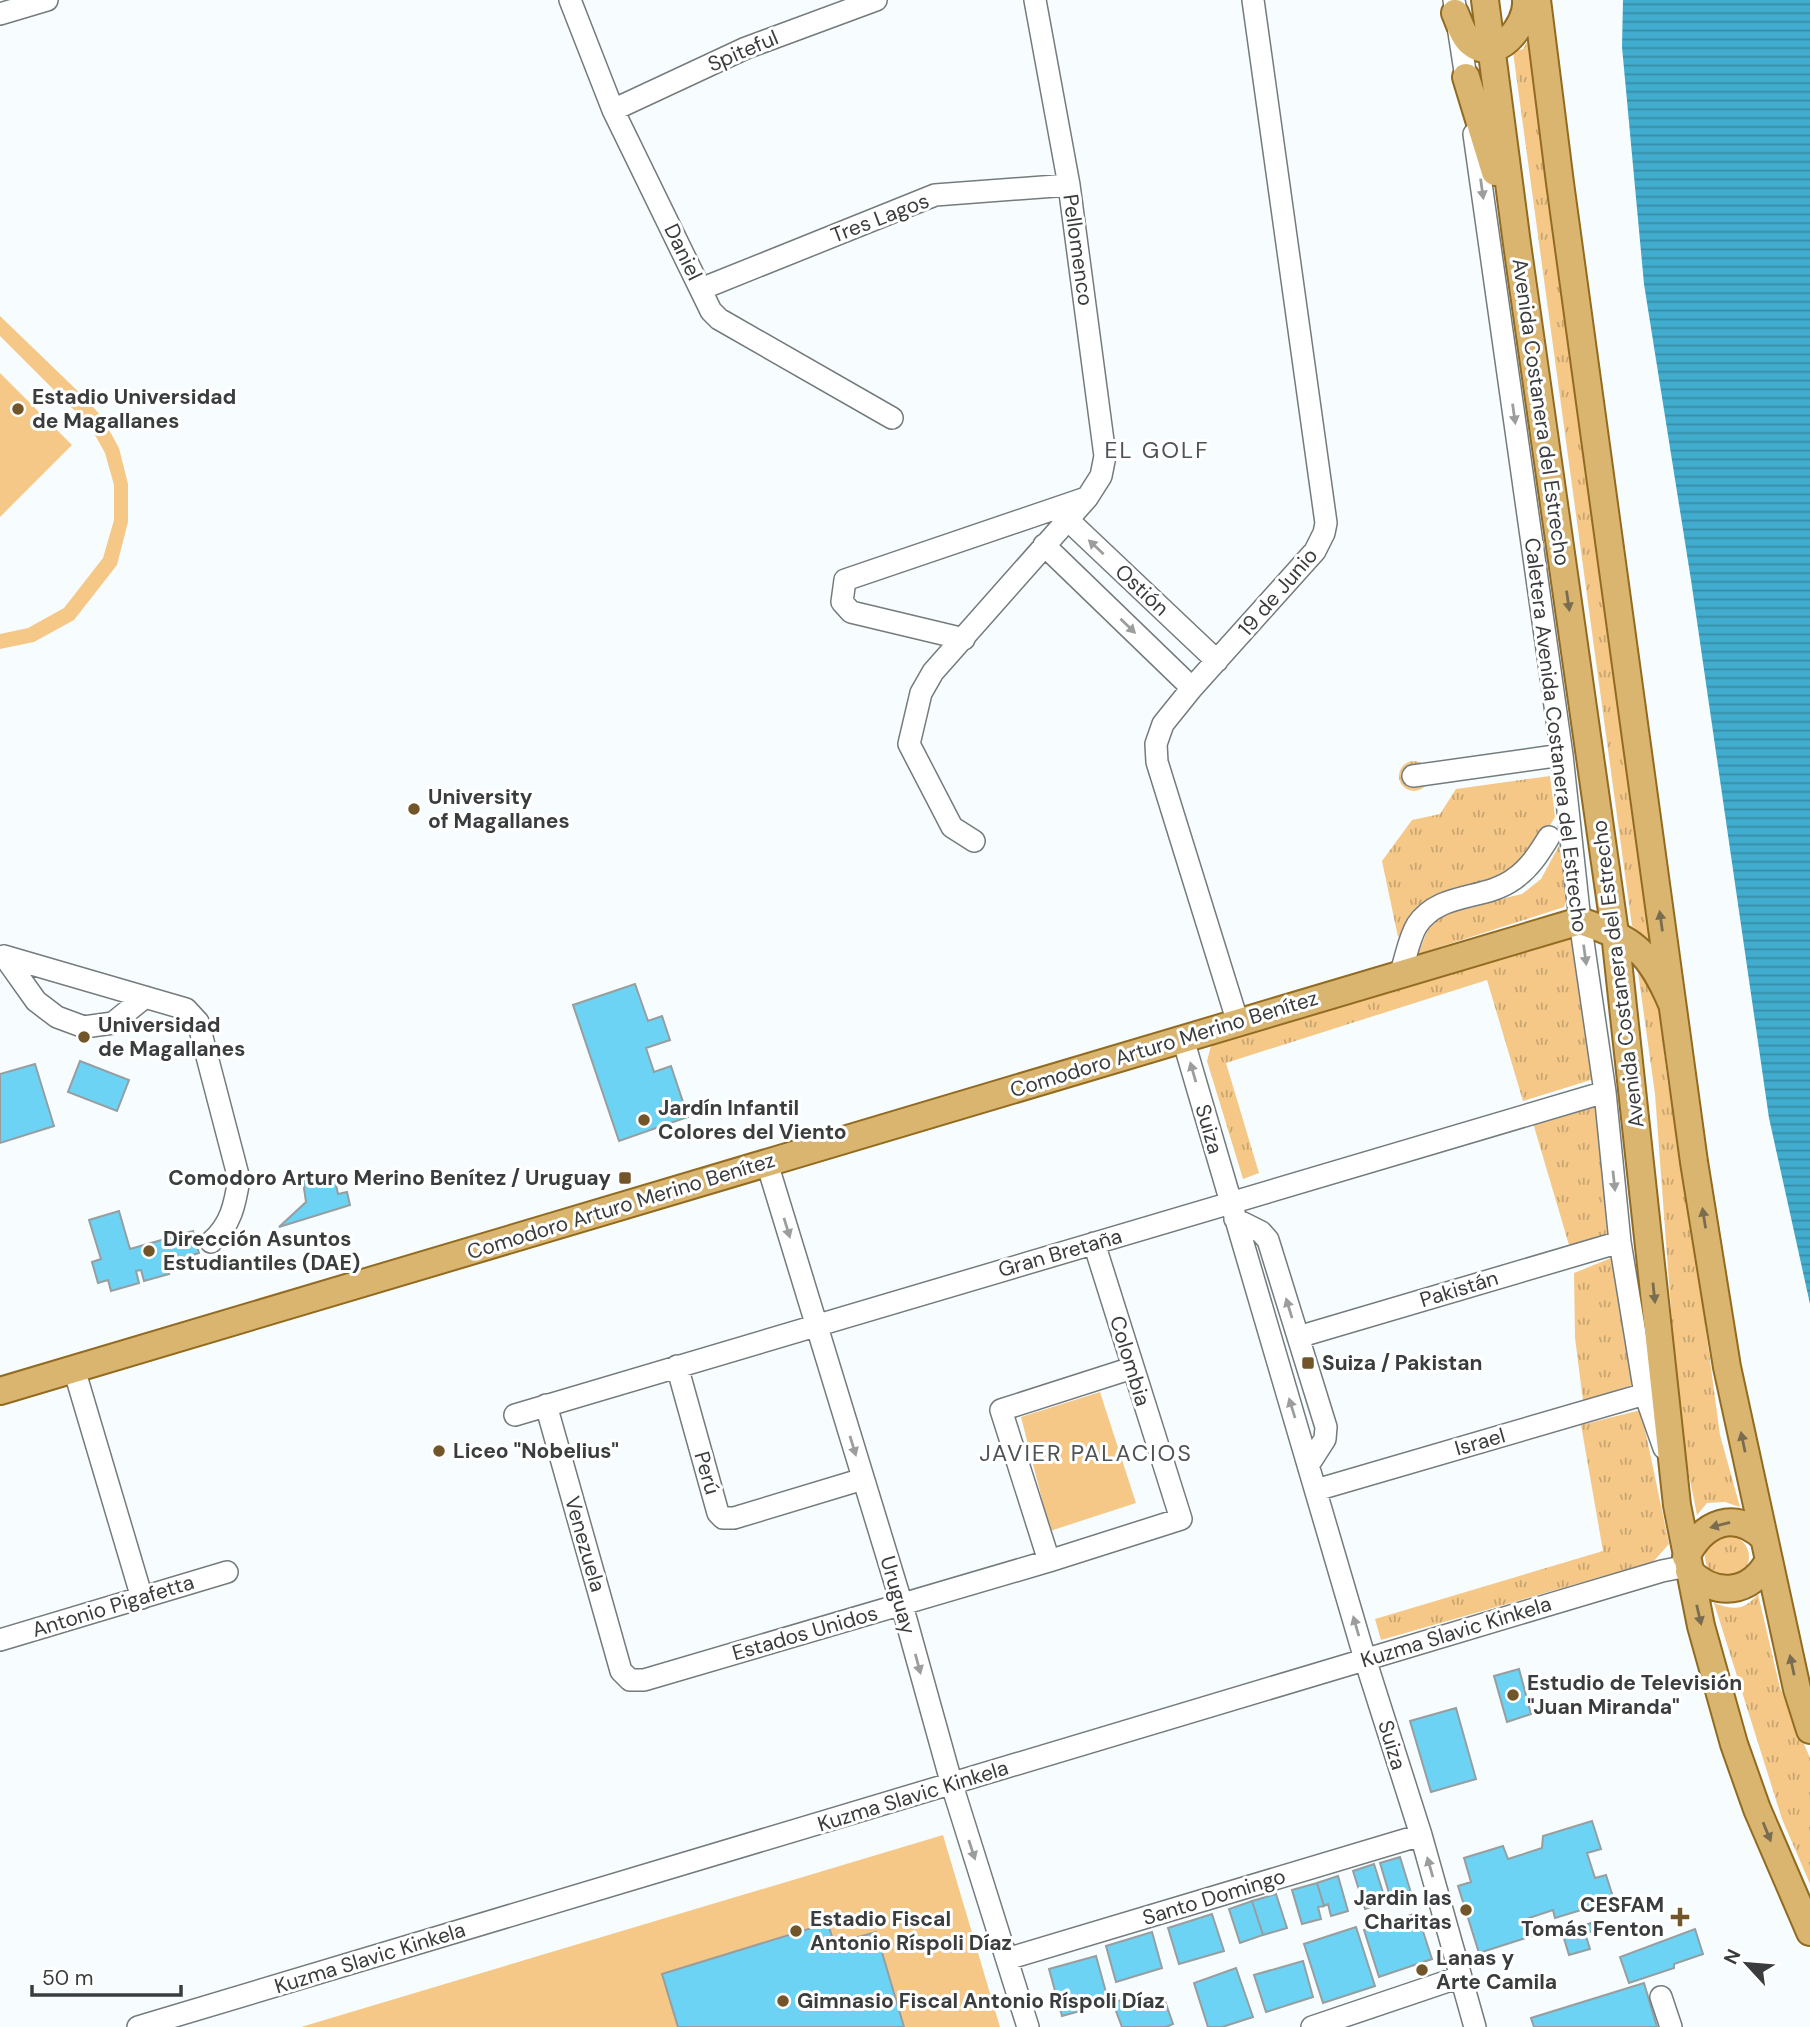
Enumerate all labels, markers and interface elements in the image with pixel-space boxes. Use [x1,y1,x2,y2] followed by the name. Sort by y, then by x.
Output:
[703,24,783,78] street label: Spiteful
[1477,178,1488,200] one-way arrow
[827,187,933,249] street label: Tres Lagos
[1056,192,1100,308] street label: Pellomenco
[657,219,709,285] street label: Daniel
[1506,257,1576,567] street label: Avenida Costanera del Estrecho
[32,383,236,435] place label: Estadio Universidad de Magallanes
[10,401,26,417] marker: Estadio Universidad de Magallanes
[1509,403,1520,425] one-way arrow
[1105,435,1209,465] district label: EL GOLF
[1518,536,1594,934] street label: Caletera Avenida Costanera del Estrecho
[1088,539,1105,555] one-way arrow
[1232,542,1324,642] street label: 19 de Junio
[1109,558,1175,622] street label: Ostión
[1563,590,1574,612] one-way arrow
[1119,618,1136,634] one-way arrow
[428,783,570,835] place label: University of Magallanes
[406,801,422,817] marker: University of Magallanes
[1585,818,1651,1130] street label: Avenida Costanera del Estrecho
[1655,909,1666,931] one-way arrow
[1580,944,1591,966] one-way arrow
[1007,984,1321,1104] street label: Comodoro Arturo Merino Benítez
[98,1011,245,1063] place label: Universidad de Magallanes
[76,1029,92,1045] marker: Universidad de Magallanes
[1187,1061,1197,1082] one-way arrow
[658,1094,847,1146] place label: Jardín Infantil Colores del Viento
[1189,1101,1229,1157] street label: Suiza
[636,1112,652,1128] marker: Jardín Infantil Colores del Viento
[464,1146,778,1266] street label: Comodoro Arturo Merino Benítez
[168,1164,611,1192] place label: Comodoro Arturo Merino Benítez / Uruguay
[617,1170,633,1186] marker: Comodoro Arturo Merino Benítez / Uruguay
[1609,1170,1620,1192] one-way arrow
[1698,1207,1709,1229] one-way arrow
[782,1218,792,1239] one-way arrow
[995,1222,1125,1284] street label: Gran Bretaña
[163,1225,360,1277] place label: Dirección Asuntos Estudiantiles (DAE)
[141,1243,157,1259] marker: Dirección Asuntos Estudiantiles (DAE)
[1416,1264,1502,1314] street label: Pakistán
[1648,1282,1659,1304] one-way arrow
[1283,1297,1294,1318] one-way arrow
[1103,1312,1157,1410] street label: Colombia
[1322,1349,1482,1377] place label: Suiza / Pakistan
[1300,1355,1316,1371] marker: Suiza / Pakistan
[1287,1397,1297,1418] one-way arrow
[1452,1421,1508,1463] street label: Israel
[1738,1431,1749,1453] one-way arrow
[849,1435,859,1456] one-way arrow
[453,1437,619,1465] place label: Liceo "Nobelius"
[979,1438,1193,1468] district label: JAVIER PALACIOS
[431,1443,447,1459] marker: Liceo "Nobelius"
[688,1448,726,1498] street label: Perú
[558,1493,612,1595] street label: Venezuela
[1709,1520,1731,1531] one-way arrow
[874,1553,923,1638] street label: Uruguay
[29,1568,197,1644] street label: Antonio Pigafetta
[1357,1590,1555,1674] street label: Kuzma Slavic Kinkela
[729,1599,881,1667] street label: Estados Unidos
[1693,1604,1704,1626] one-way arrow
[1350,1616,1360,1637] one-way arrow
[914,1654,924,1675] one-way arrow
[1786,1654,1797,1676] one-way arrow
[1527,1669,1742,1721] place label: Estudio de Televisión "Juan Miranda"
[1505,1687,1521,1703] marker: Estudio de Televisión "Juan Miranda"
[1371,1717,1413,1773] street label: Suiza
[814,1754,1012,1838] street label: Kuzma Slavic Kinkela
[1761,1821,1772,1842] one-way arrow
[968,1840,978,1861] one-way arrow
[1424,1856,1434,1877] one-way arrow
[1139,1862,1289,1932] street label: Santo Domingo
[1353,1884,1452,1936] place label: Jardin las Charitas
[1521,1891,1664,1943] place label: CESFAM Tomás Fenton
[1458,1902,1474,1918] marker: Jardin las Charitas
[810,1905,1012,1957] place label: Estadio Fiscal Antonio Ríspoli Díaz
[1670,1907,1690,1927] marker: CESFAM Tomás Fenton
[271,1916,469,2000] street label: Kuzma Slavic Kinkela
[788,1923,804,1939] marker: Estadio Fiscal Antonio Ríspoli Díaz
[1712,1929,1782,1999] north arrow
[1436,1944,1557,1996] place label: Lanas y Arte Camila
[1718,1945,1746,1968] text: N
[32,1954,180,1998] scale bar
[1414,1962,1430,1978] marker: Lanas y Arte Camila
[42,1964,93,1992] text: 50 m
[797,1987,1165,2015] place label: Gimnasio Fiscal Antonio Ríspoli Díaz
[775,1993,791,2009] marker: Gimnasio Fiscal Antonio Ríspoli Díaz

